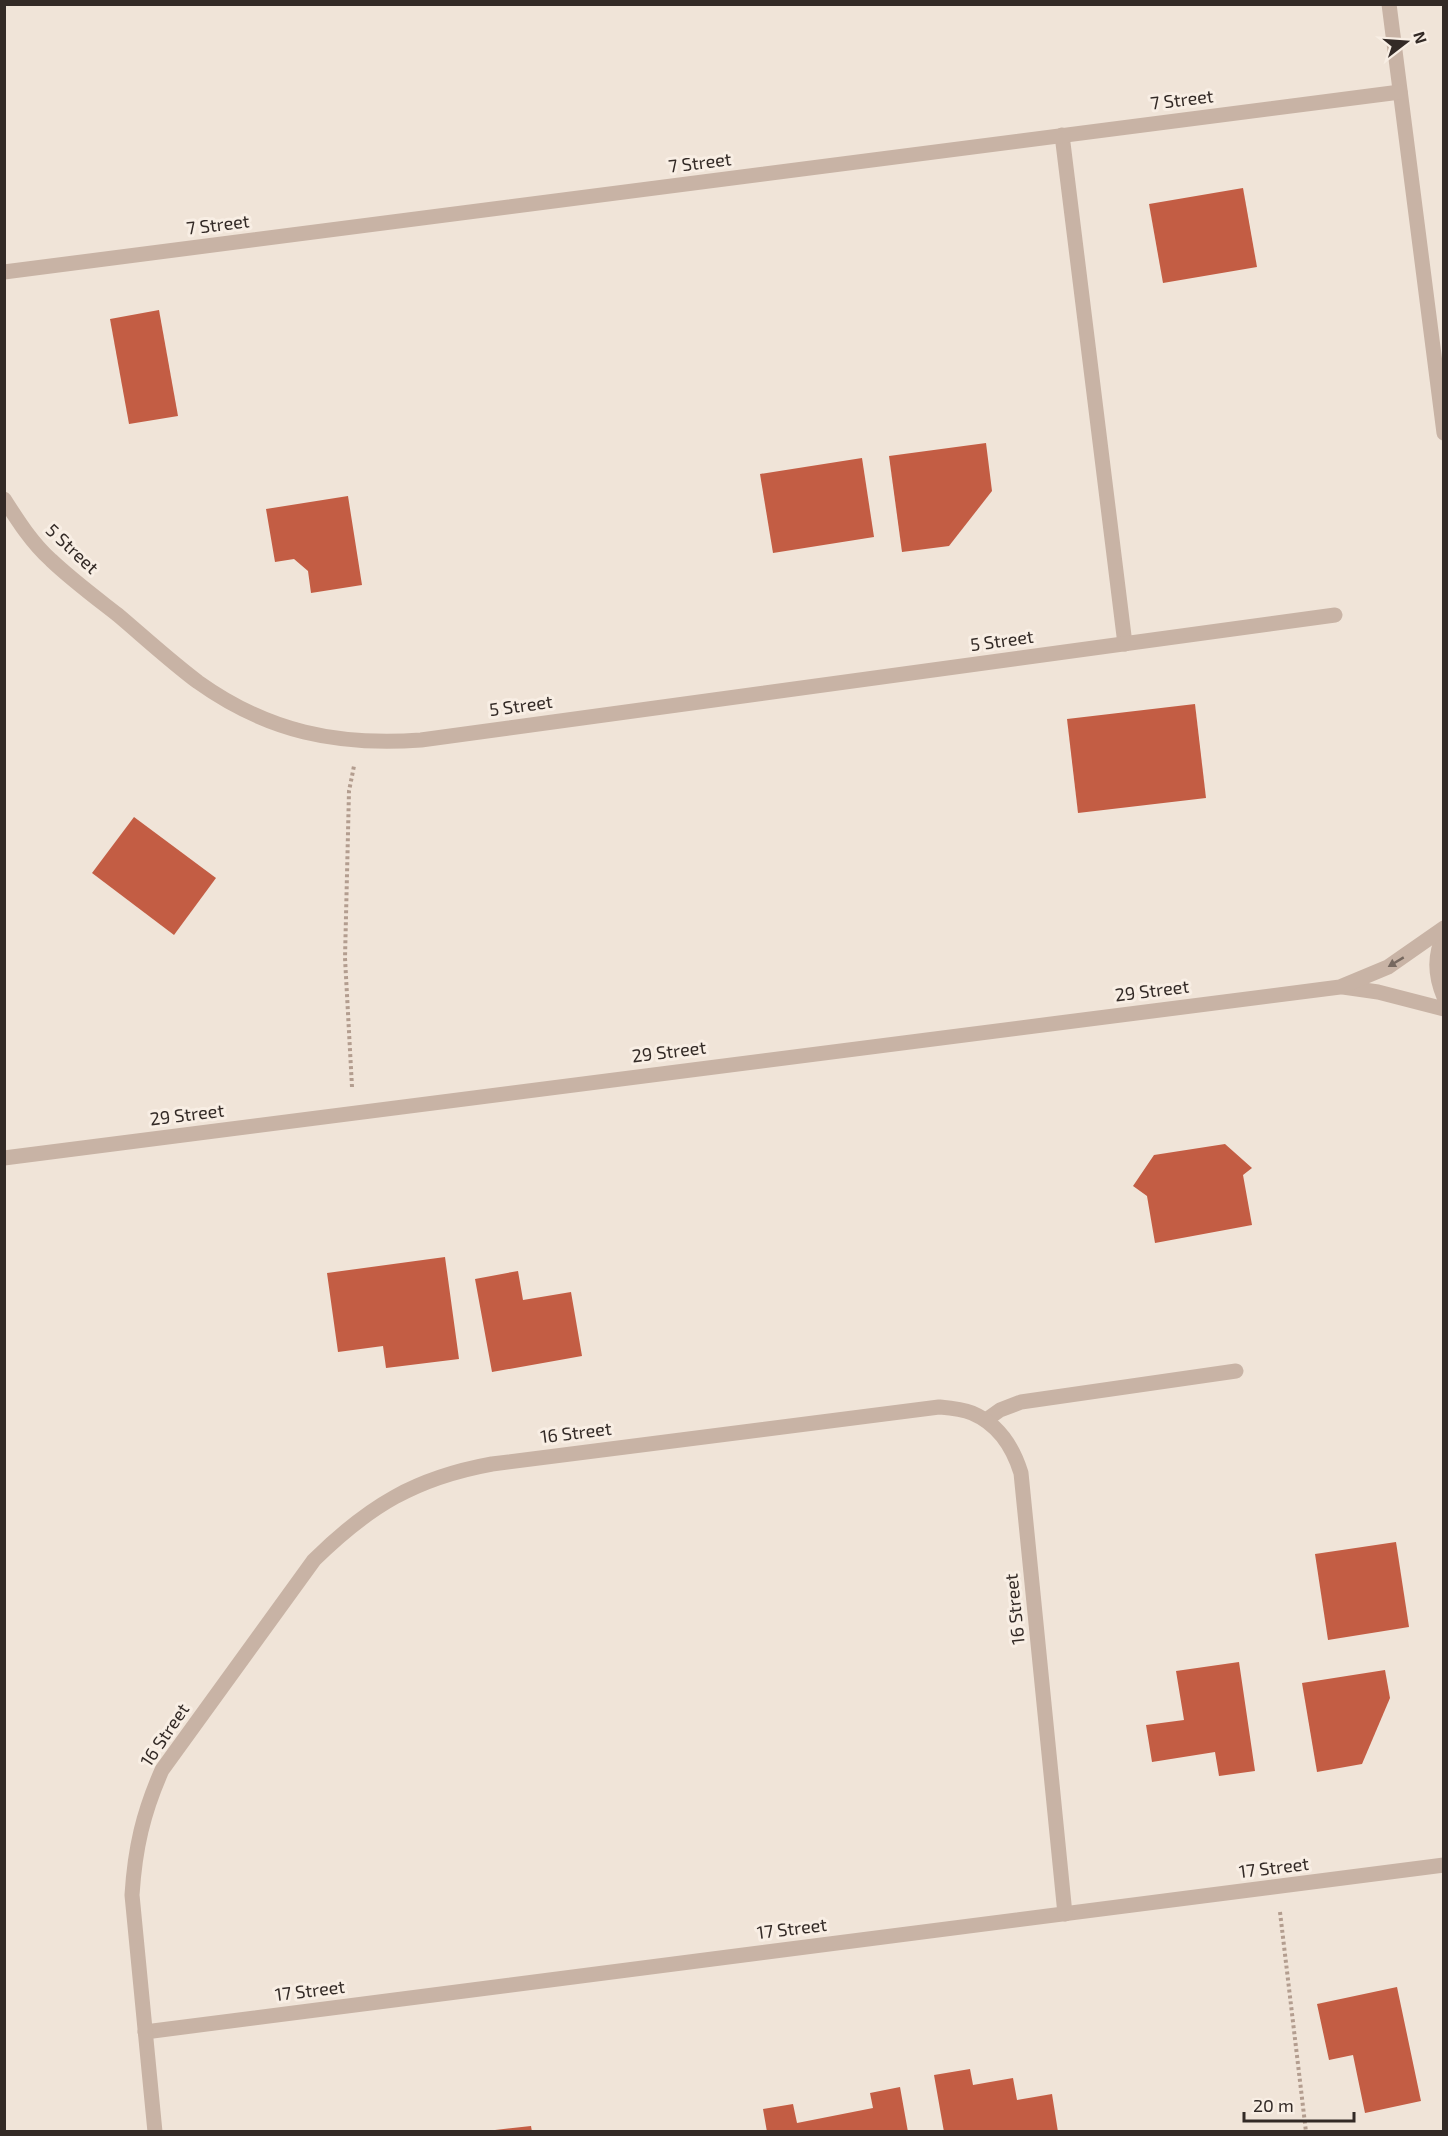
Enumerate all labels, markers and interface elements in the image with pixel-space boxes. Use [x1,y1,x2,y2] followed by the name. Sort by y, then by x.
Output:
[1376,12,1436,72] north arrow
[1410,29,1432,46] text: N
[1149,84,1215,114] street label: 7 Street
[667,147,733,177] street label: 7 Street
[185,209,251,239] street label: 7 Street
[42,519,104,578] street label: 5 Street
[969,625,1035,655] street label: 5 Street
[488,690,554,720] street label: 5 Street
[1388,956,1404,967] one-way arrow
[1114,975,1190,1005] street label: 29 Street
[631,1036,707,1066] street label: 29 Street
[149,1099,225,1129] street label: 29 Street
[539,1417,613,1447] street label: 16 Street
[999,1572,1029,1646] street label: 16 Street
[135,1699,193,1770] street label: 16 Street
[1238,1852,1310,1882] street label: 17 Street
[756,1913,828,1943] street label: 17 Street
[274,1975,346,2005] street label: 17 Street
[1244,2085,1354,2123] scale bar
[1253,2094,1294,2116] text: 20 m

